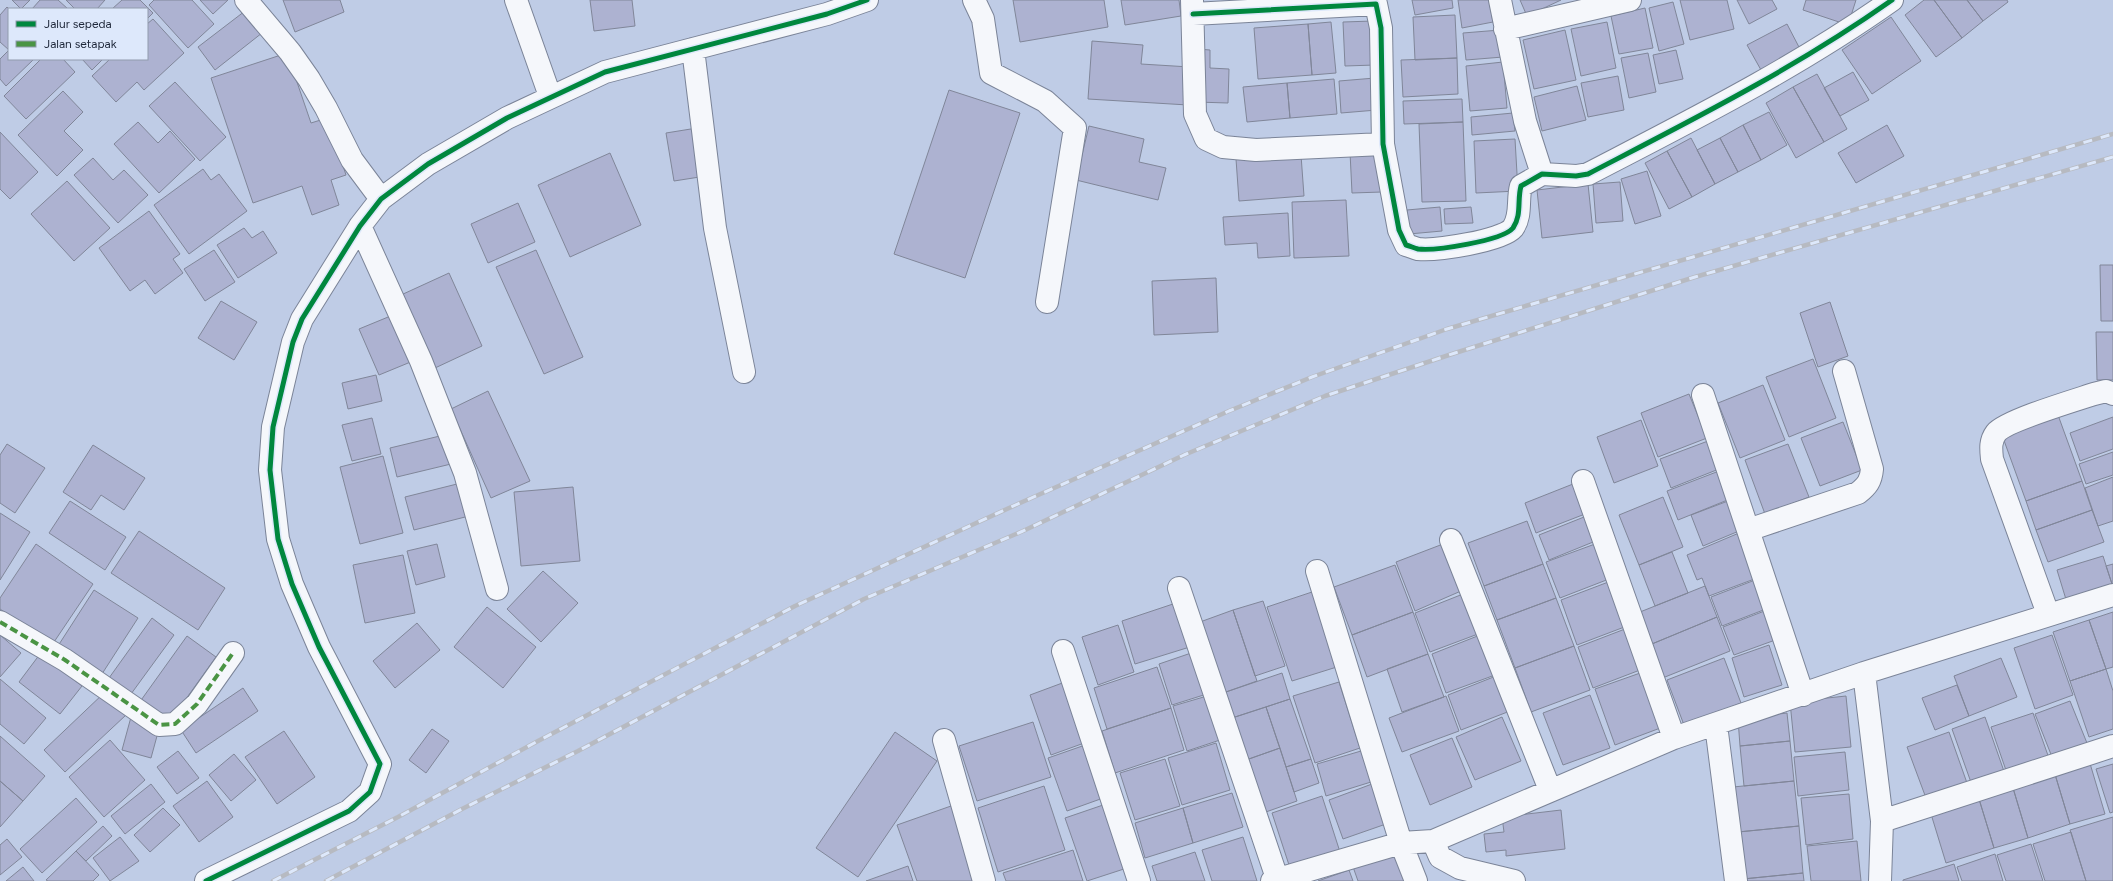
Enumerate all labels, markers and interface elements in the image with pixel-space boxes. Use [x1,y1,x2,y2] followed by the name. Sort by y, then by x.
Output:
[8,8,148,60] legend
[44,17,112,31] text: Jalur sepeda
[44,37,117,51] text: Jalan setapak

